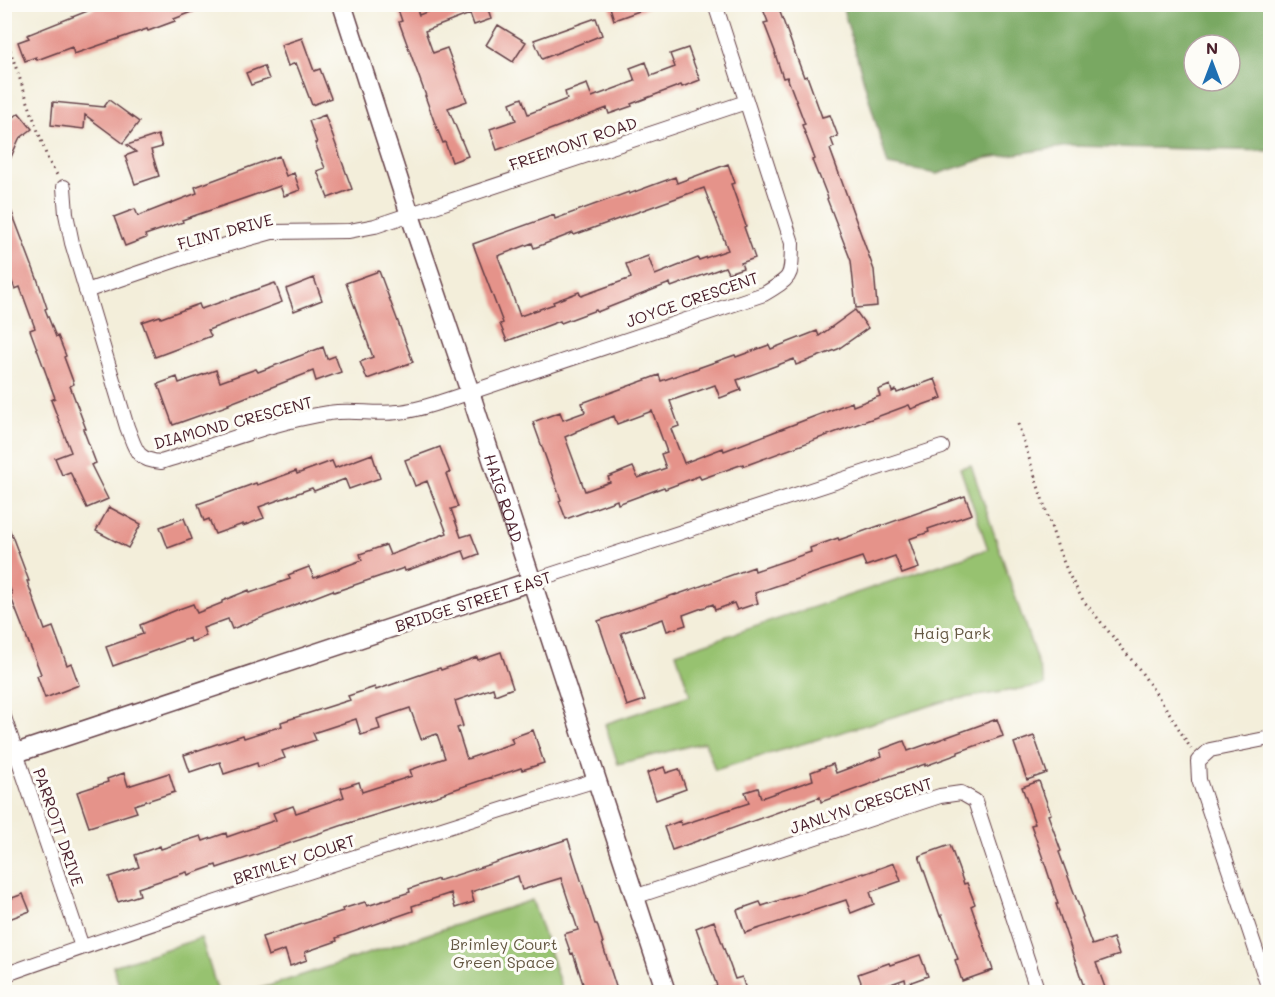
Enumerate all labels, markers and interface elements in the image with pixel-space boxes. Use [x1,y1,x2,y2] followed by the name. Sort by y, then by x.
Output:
[1182,33,1242,93] north arrow
[1206,37,1218,58] text: N
[506,111,640,175] street label: FREEMONT ROAD
[175,208,275,254] street label: FLINT DRIVE
[623,266,761,332] street label: JOYCE CRESCENT
[151,391,315,453] street label: DIAMOND CRESCENT
[480,451,529,545] street label: HAIG ROAD
[392,566,554,636] street label: BRIDGE STREET EAST
[914,622,990,643] park label: Haig Park
[29,765,89,889] street label: PARROTT DRIVE
[787,772,935,838] street label: JANLYN CRESCENT
[230,829,358,889] street label: BRIMLEY COURT
[450,933,558,972] park label: Brimley Court Green Space

